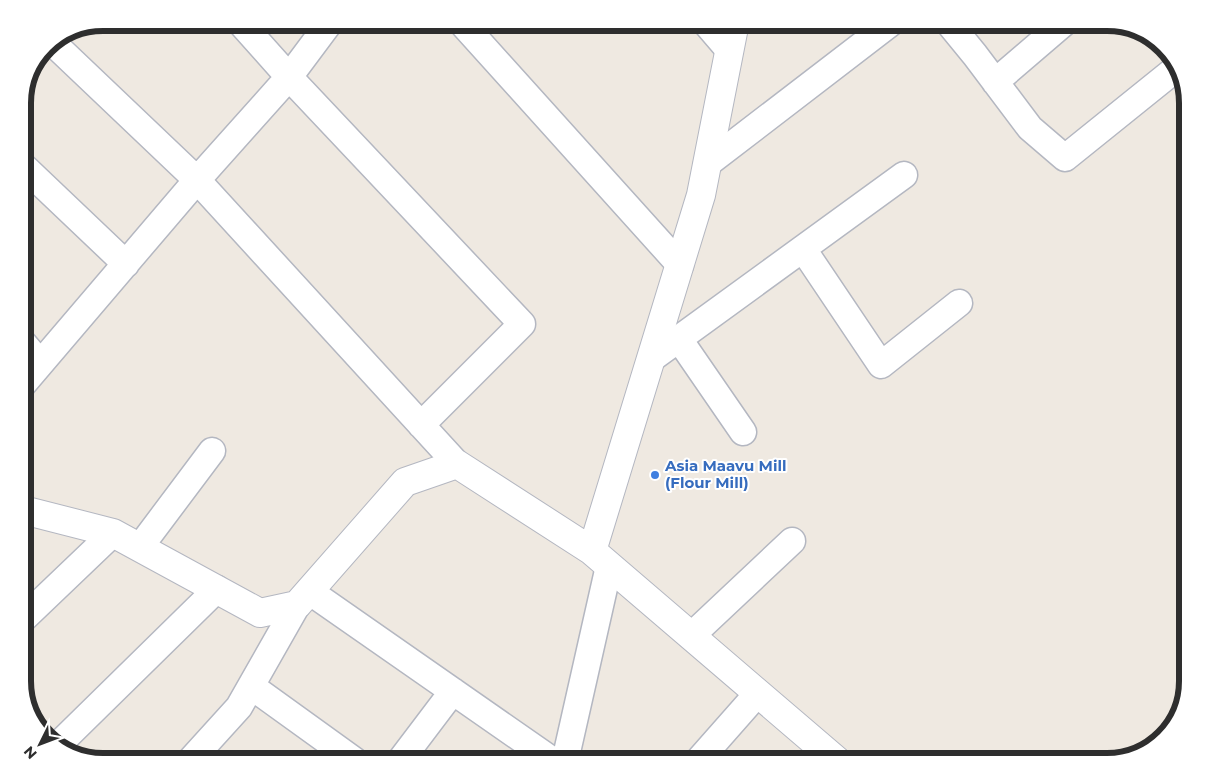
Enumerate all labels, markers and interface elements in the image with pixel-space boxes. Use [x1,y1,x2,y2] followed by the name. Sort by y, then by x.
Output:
[664,456,786,492] place label: Asia Maavu Mill (Flour Mill)
[649,469,661,481] marker: Asia Maavu Mill (Flour Mill)
[15,719,65,769] north arrow
[20,742,41,763] text: N

